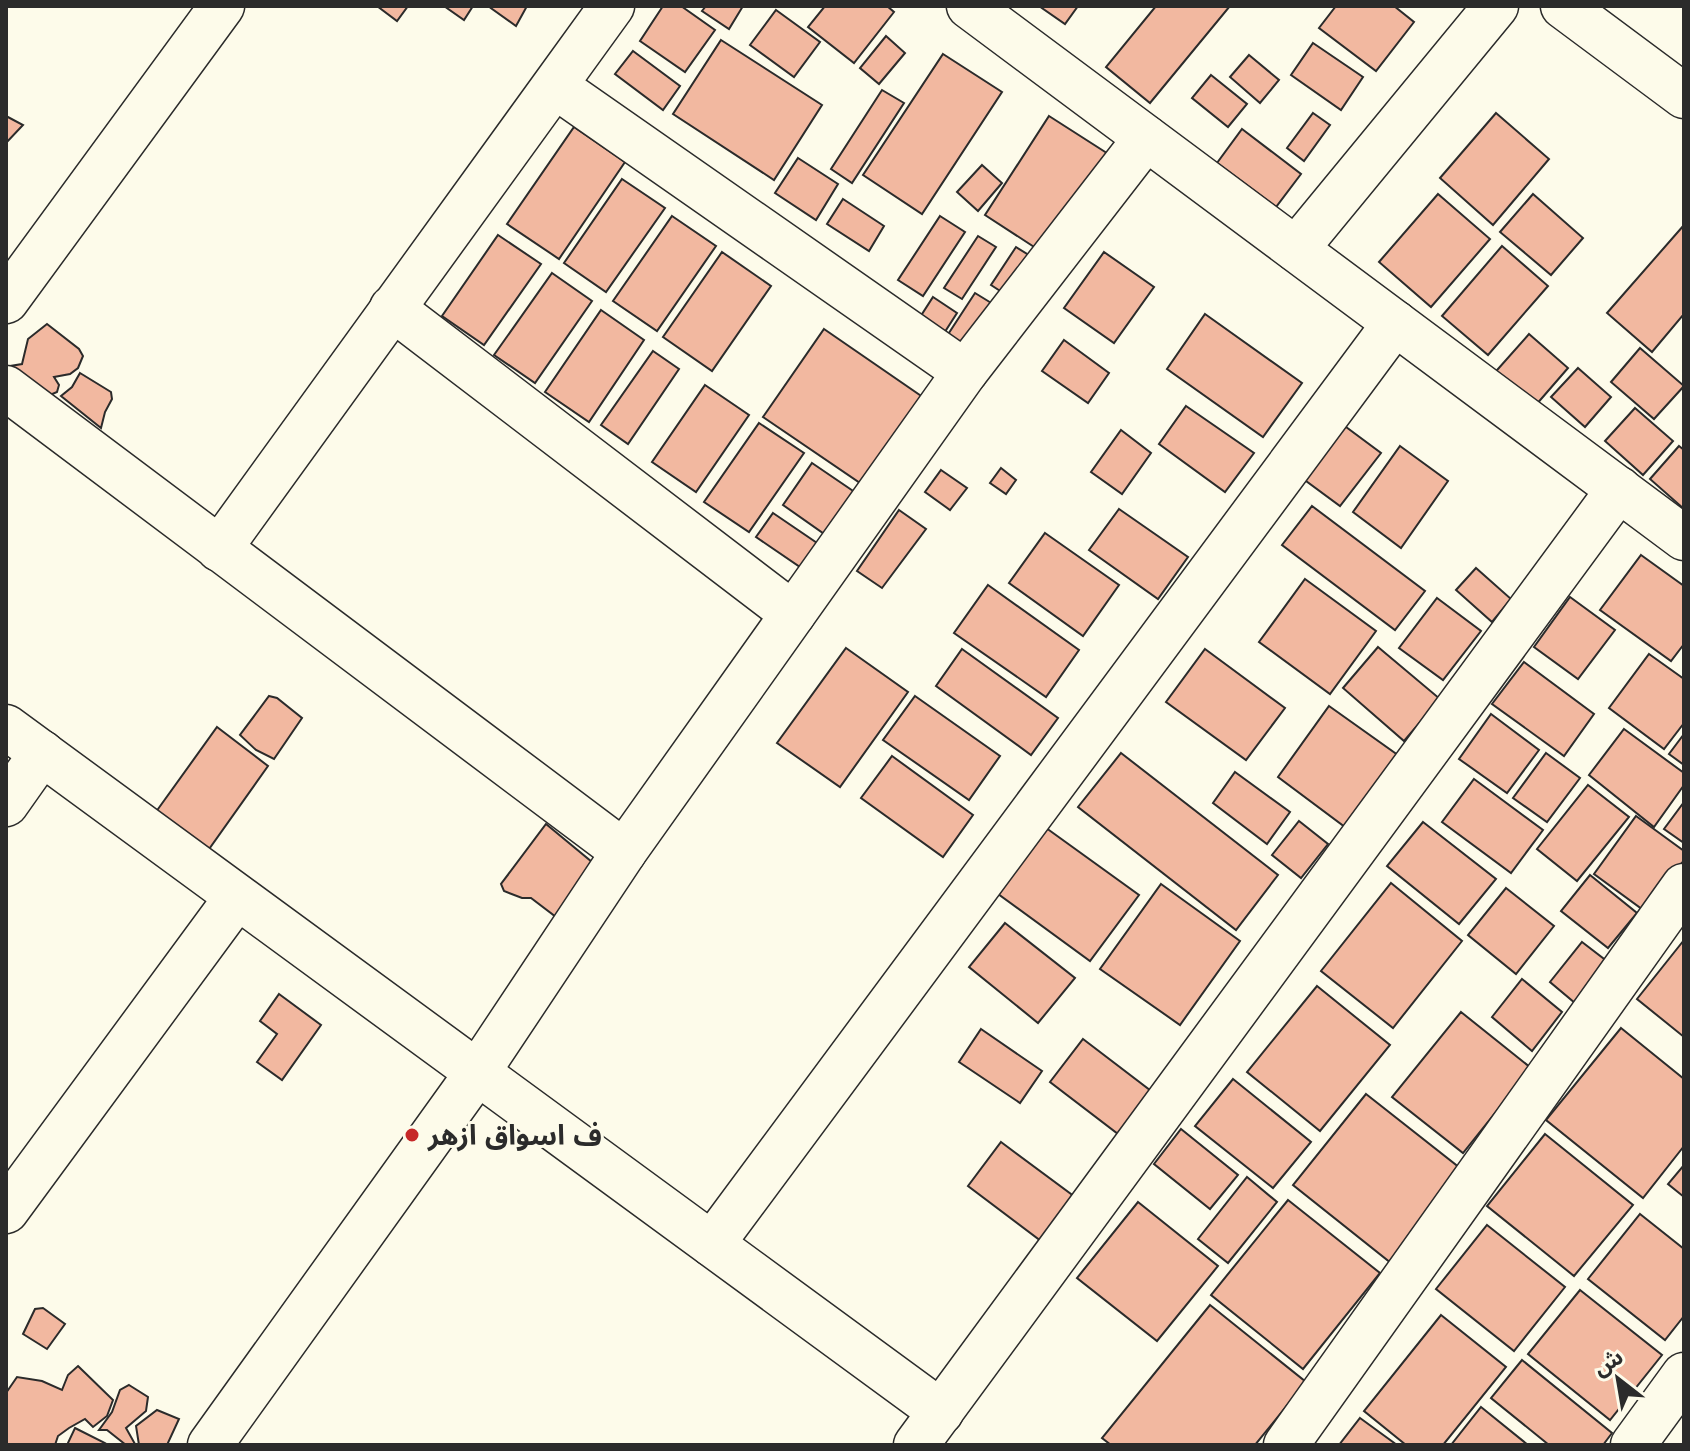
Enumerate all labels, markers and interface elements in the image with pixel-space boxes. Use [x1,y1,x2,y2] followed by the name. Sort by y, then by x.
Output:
[427,1115,602,1156] place label: ف اسواق ازهر
[403,1126,421,1144] marker: ف اسواق ازهر
[1578,1339,1658,1419] north arrow
[1587,1340,1629,1383] text: ش

